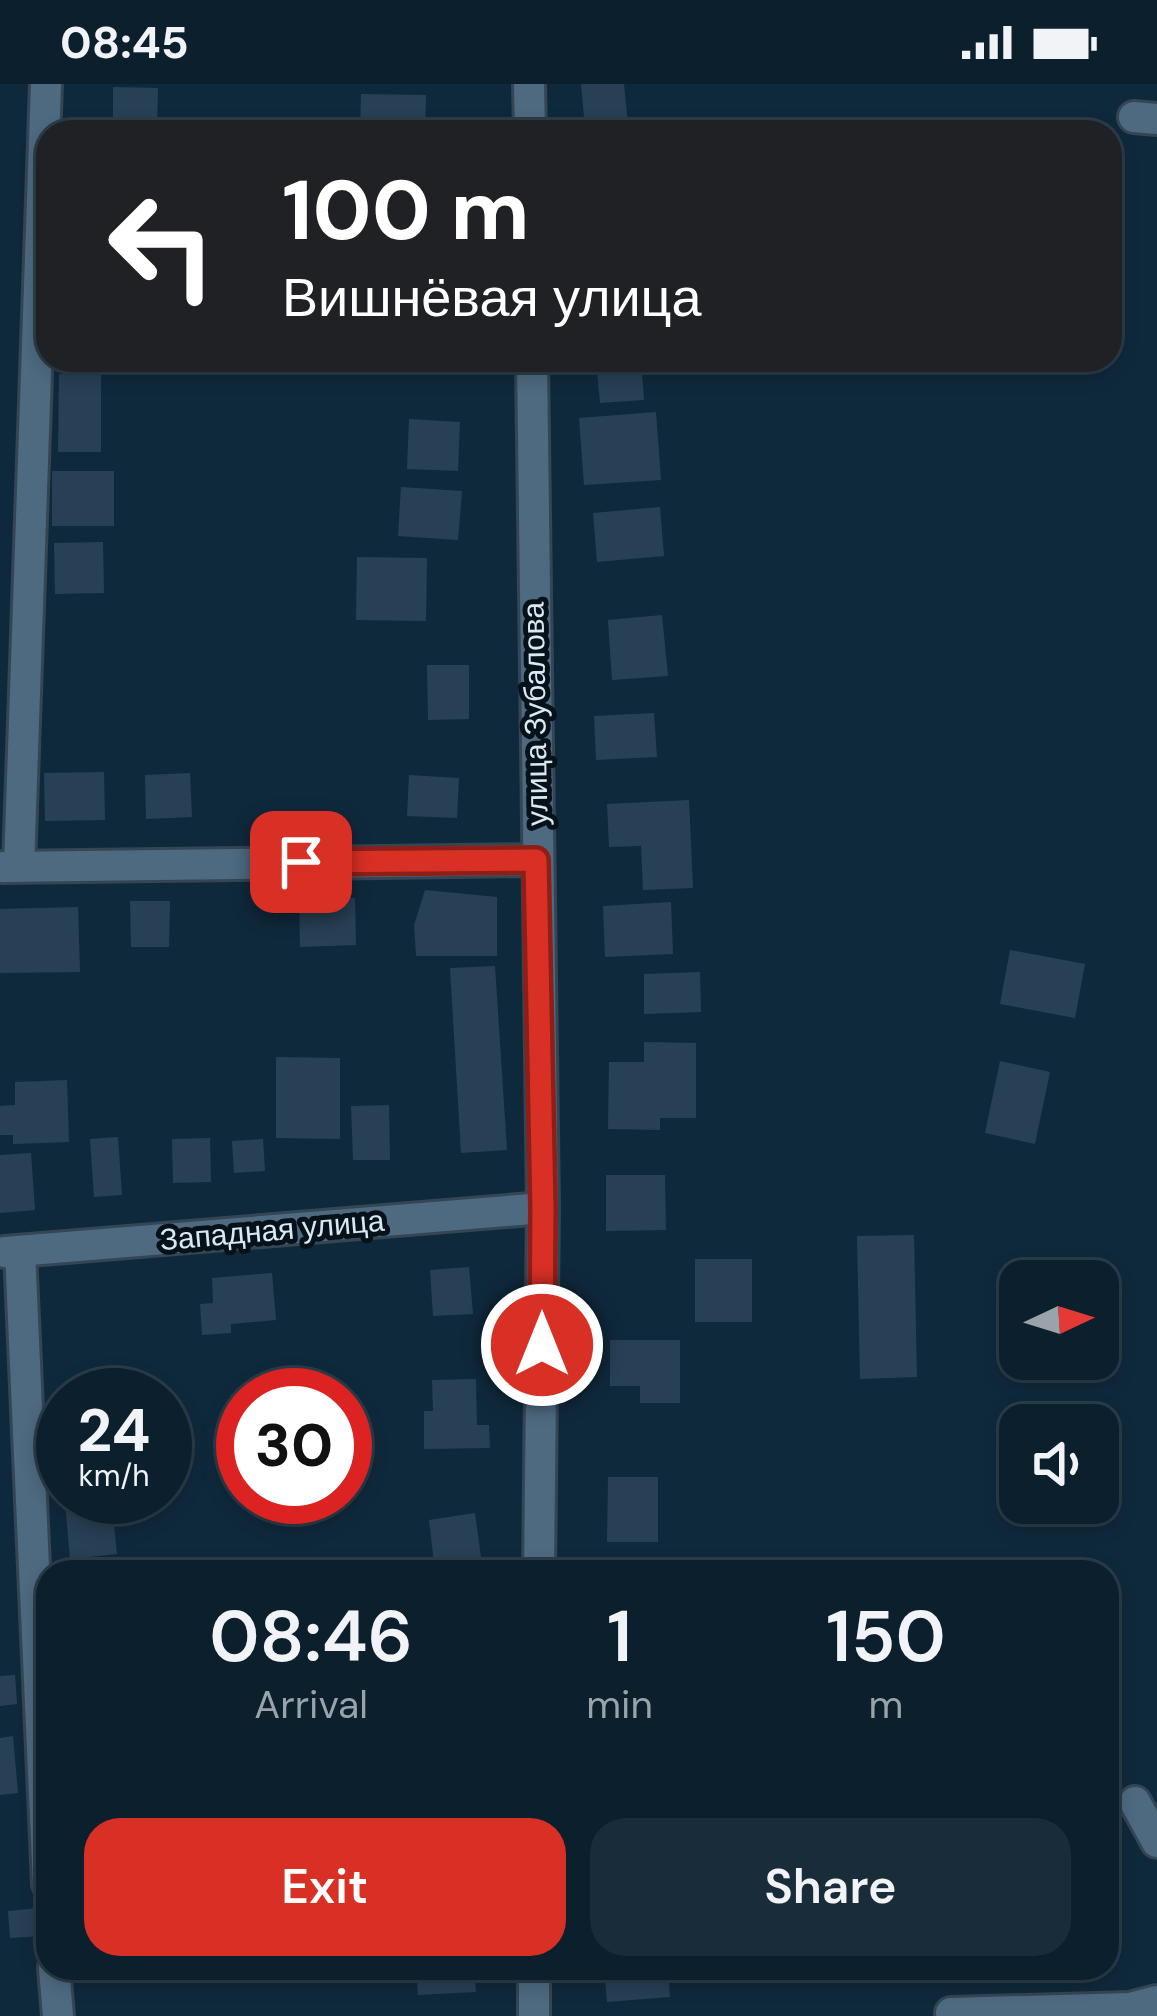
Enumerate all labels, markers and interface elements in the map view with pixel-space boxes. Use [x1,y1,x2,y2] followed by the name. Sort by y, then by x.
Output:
[60,13,189,72] text: 08:45
[282,156,530,265] text: 100 m
[84,168,240,324] icon: left
[282,262,702,333] text: Вишнёвая улица
[514,601,556,826] street label: улица Зубалова
[250,811,352,913] pin
[268,829,334,895] icon: arrive
[158,1201,386,1259] street label: Западная улица
[999,1260,1119,1380] north arrow
[999,1260,1119,1524] map controls
[479,1282,605,1408] position arrow
[216,1368,372,1524] speed limit sign: 30
[77,1391,151,1470] text: 24
[999,1404,1119,1524] button: sound
[79,1456,149,1495] text: km/h
[209,1590,413,1683] text: 08:46
[607,1590,632,1683] text: 1
[826,1590,946,1683] text: 150
[254,1679,368,1730] text: Arrival
[586,1679,653,1730] text: min
[869,1679,903,1730] text: m
[84,1818,566,1956] button: Exit
[590,1818,1071,1956] button: Share

